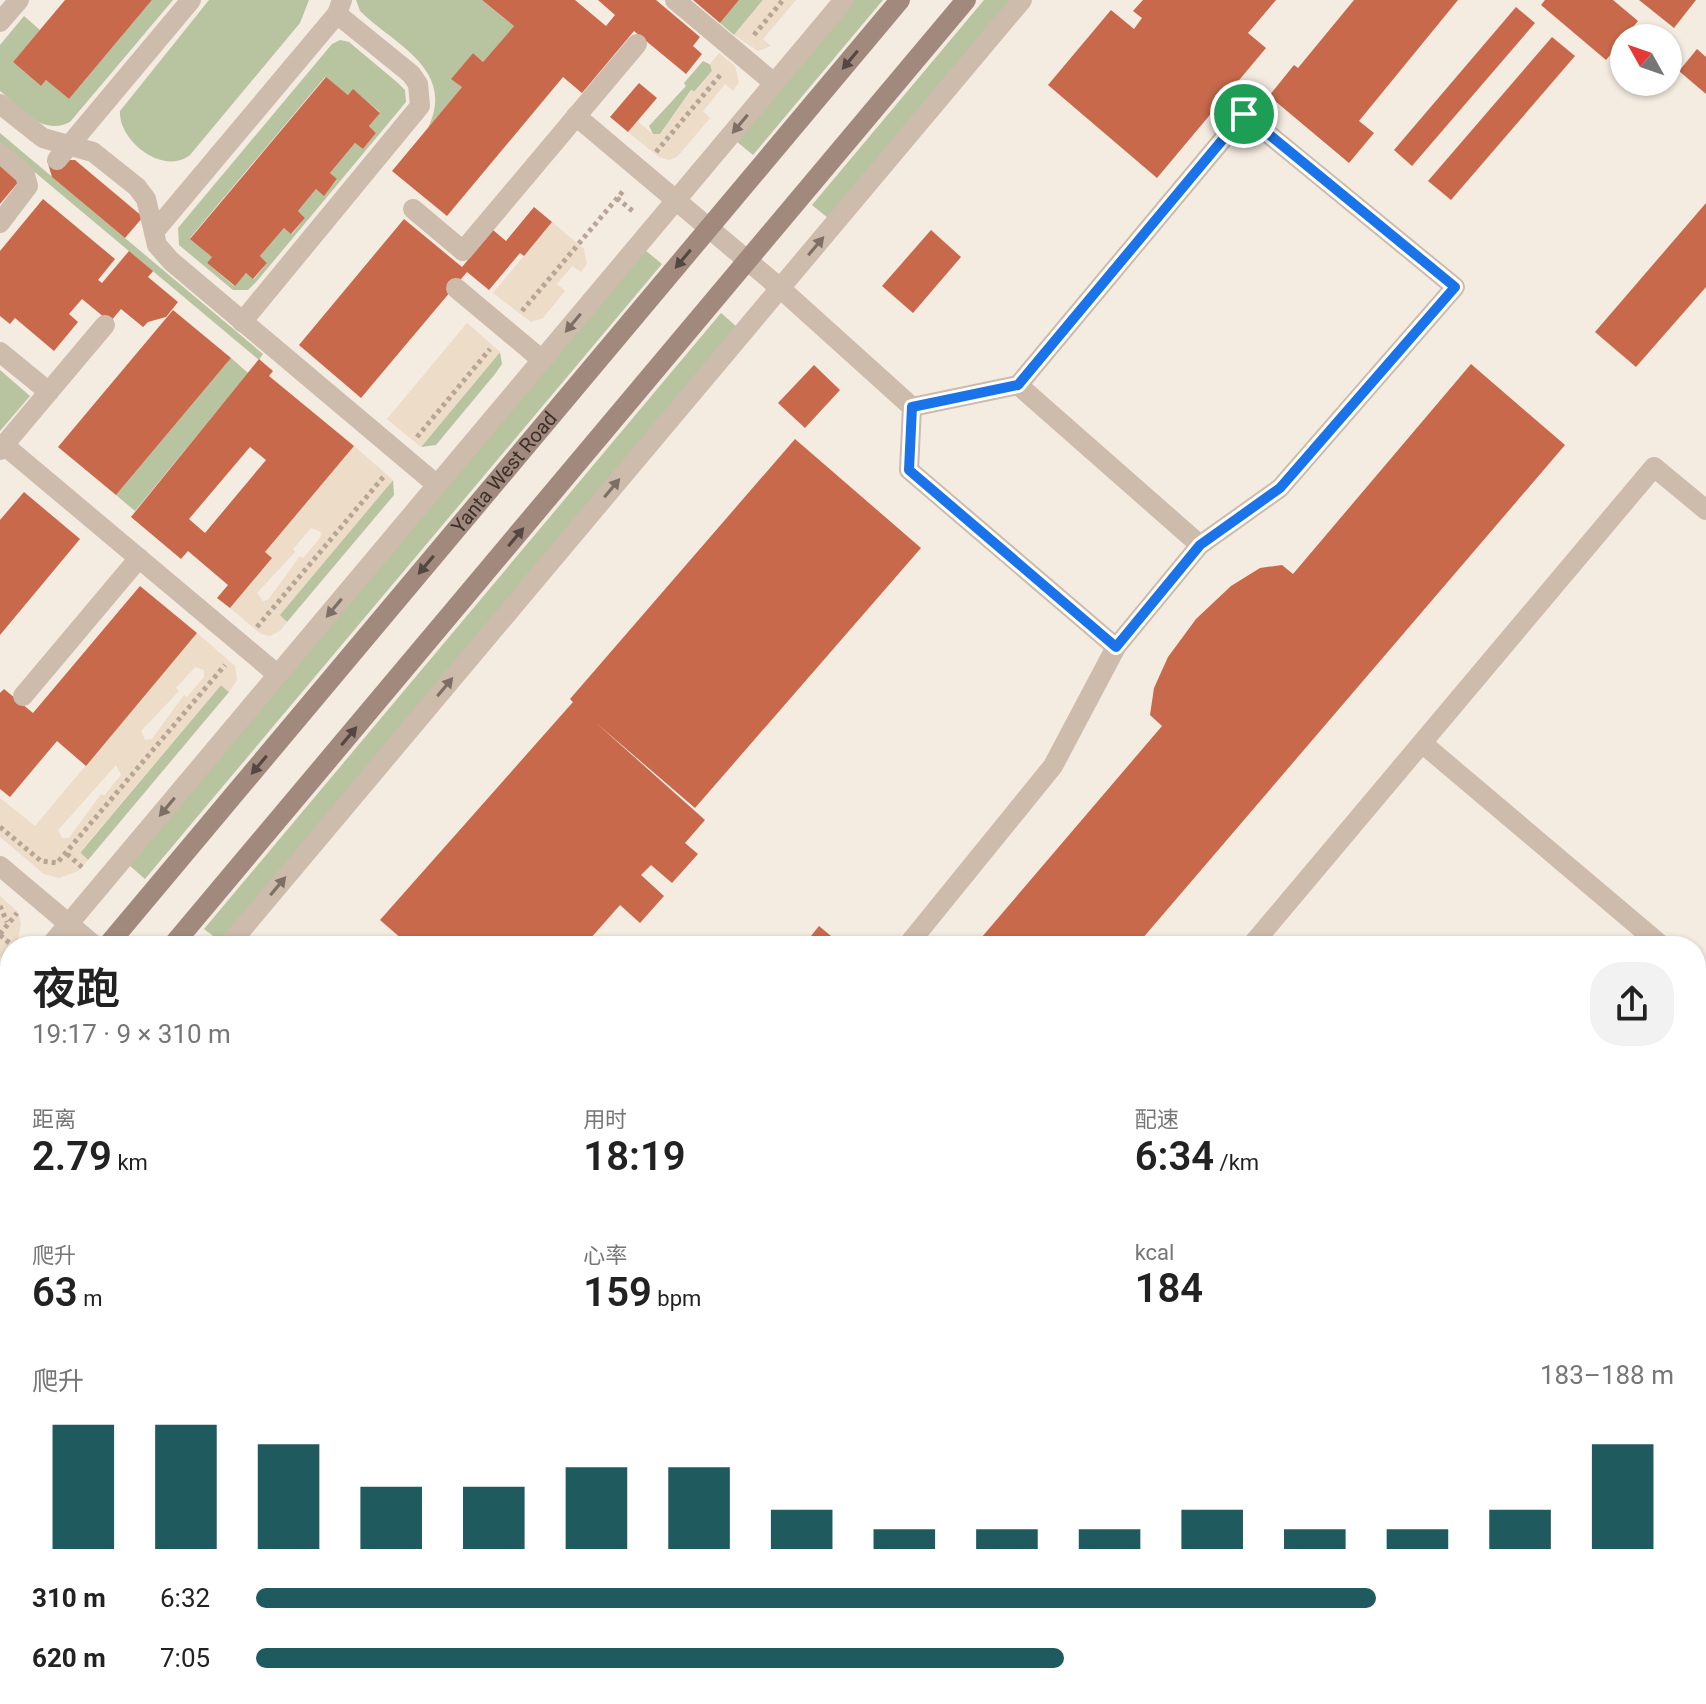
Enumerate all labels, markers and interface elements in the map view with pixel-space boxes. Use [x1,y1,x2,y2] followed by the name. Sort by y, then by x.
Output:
[1610,24,1682,96] north arrow
[1610,24,1682,96] map controls
[842,49,859,69] one-way arrow
[1210,80,1278,148] pin
[1222,92,1266,136] icon: arrive
[732,114,749,134] one-way arrow
[807,236,824,256] one-way arrow
[675,249,692,269] one-way arrow
[565,313,582,333] one-way arrow
[446,407,562,538] street label: Yanta West Road
[603,478,620,498] one-way arrow
[507,527,524,547] one-way arrow
[418,555,435,575] one-way arrow
[326,598,343,618] one-way arrow
[436,677,453,697] one-way arrow
[340,726,357,746] one-way arrow
[251,754,268,774] one-way arrow
[159,797,176,817] one-way arrow
[269,877,286,897] one-way arrow
[1590,962,1674,1046] button: share
[32,963,120,1015] text: 夜跑
[32,1019,231,1049] text: 19:17 · 9 × 310 m
[32,1107,76,1132] text: 距离
[583,1107,627,1132] text: 用时
[1135,1107,1179,1132] text: 配速
[32,1133,112,1180] text: 2.79
[583,1133,686,1180] text: 18:19
[1135,1133,1214,1180] text: 6:34
[112,1150,148,1175] text: km
[1214,1150,1259,1175] text: /km
[1135,1240,1174,1265] text: kcal
[32,1243,76,1268] text: 爬升
[583,1243,627,1268] text: 心率
[1135,1265,1203,1312] text: 184
[32,1269,78,1316] text: 63
[583,1269,652,1316] text: 159
[78,1286,102,1311] text: m
[652,1286,701,1311] text: bpm
[1540,1360,1674,1390] text: 183–188 m
[32,1366,84,1396] text: 爬升
[32,1583,106,1613] text: 310 m
[160,1583,210,1613] text: 6:32
[32,1643,106,1673] text: 620 m
[160,1643,210,1673] text: 7:05

